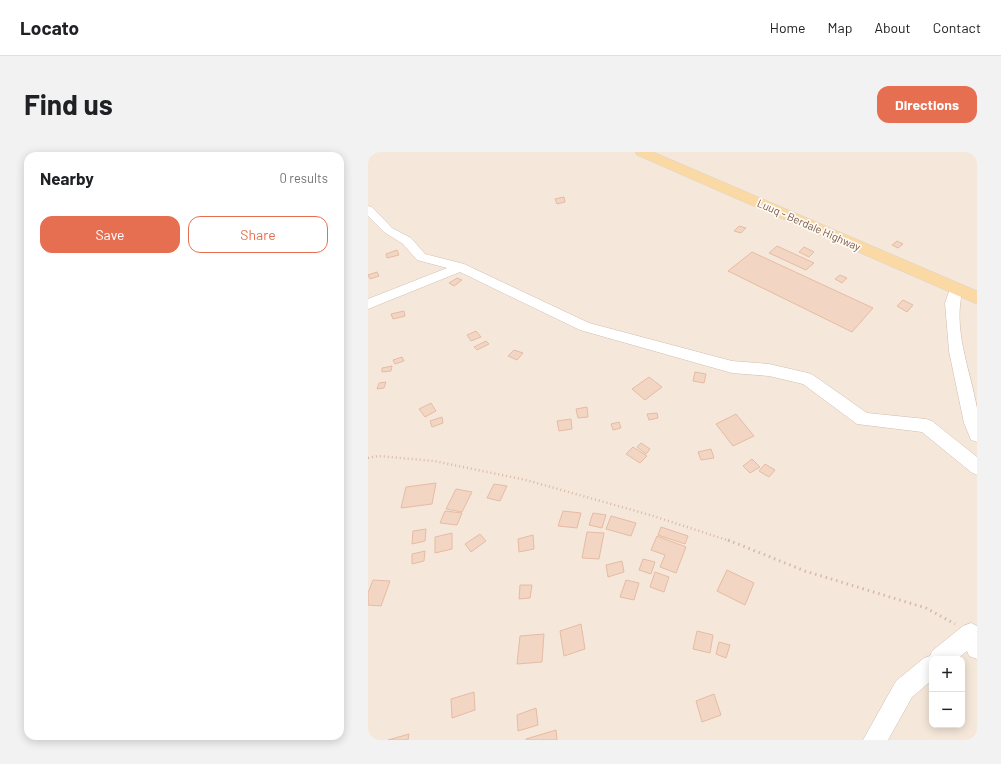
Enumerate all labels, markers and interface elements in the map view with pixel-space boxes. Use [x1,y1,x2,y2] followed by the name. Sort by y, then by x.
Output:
[20,16,79,39] text: Locato
[770,19,806,36] text: Home
[828,19,852,36] text: Map
[874,19,911,36] text: About
[933,19,981,36] text: Contact
[877,86,977,123] button: Directions
[24,87,113,121] text: Find us
[40,168,94,188] text: Nearby
[279,170,328,186] text: 0 results
[755,196,863,253] street label: Luuq - Berdale Highway
[40,216,180,253] button: Save
[188,216,328,253] button: Share
[929,656,965,728] map controls
[929,656,965,692] button: +
[929,692,965,728] button: −

